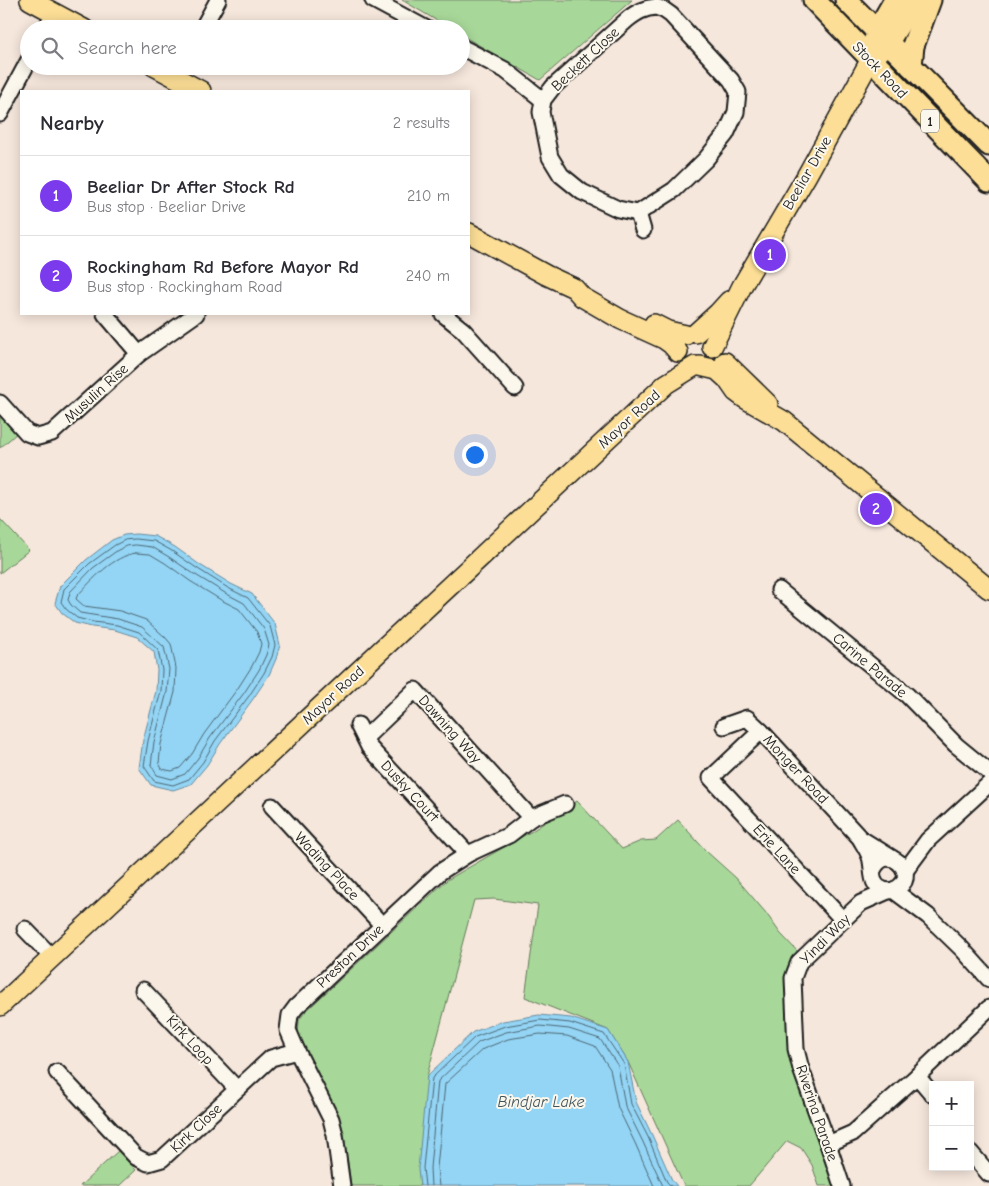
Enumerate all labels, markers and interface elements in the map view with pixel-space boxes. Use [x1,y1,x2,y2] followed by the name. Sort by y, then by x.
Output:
[20,20,470,75] search box
[547,23,623,95] street label: Beckett Close
[38,34,66,62] icon: search
[78,37,177,59] text: Search here
[849,38,911,102] street label: Stock Road
[921,110,939,132] road number: 1
[40,111,104,135] text: Nearby
[393,114,450,132] text: 2 results
[779,133,836,213] street label: Beeliar Drive
[87,176,295,198] text: Beeliar Dr After Stock Rd
[53,187,59,205] text: 1
[407,187,450,205] text: 210 m
[87,198,246,216] text: Bus stop · Beeliar Drive
[754,236,786,274] pin: 1
[87,256,359,278] text: Rockingham Rd Before Mayor Rd
[52,267,60,285] text: 2
[406,267,450,285] text: 240 m
[87,278,283,296] text: Bus stop · Rockingham Road
[60,359,132,427] street label: Musulin Rise
[594,386,664,452] street label: Mayor Road
[462,442,488,468] your location
[860,490,892,528] pin: 2
[829,629,911,702] street label: Carine Parade
[298,662,368,728] street label: Mayor Road
[415,691,486,767] street label: Dawning Way
[760,731,832,807] street label: Monger Road
[377,757,443,826] street label: Dusky Court
[749,820,805,878] street label: Erie Lane
[291,828,363,904] street label: Wading Place
[796,910,854,968] street label: Yindi Way
[313,920,388,992] street label: Preston Drive
[163,1012,217,1069] street label: Kirk Loop
[792,1062,842,1164] street label: Riverina Parade
[929,1081,974,1171] map controls
[929,1081,974,1126] button: +
[498,1093,584,1111] water label: Bindjar Lake
[166,1099,226,1156] street label: Kirk Close
[929,1126,974,1171] button: −

